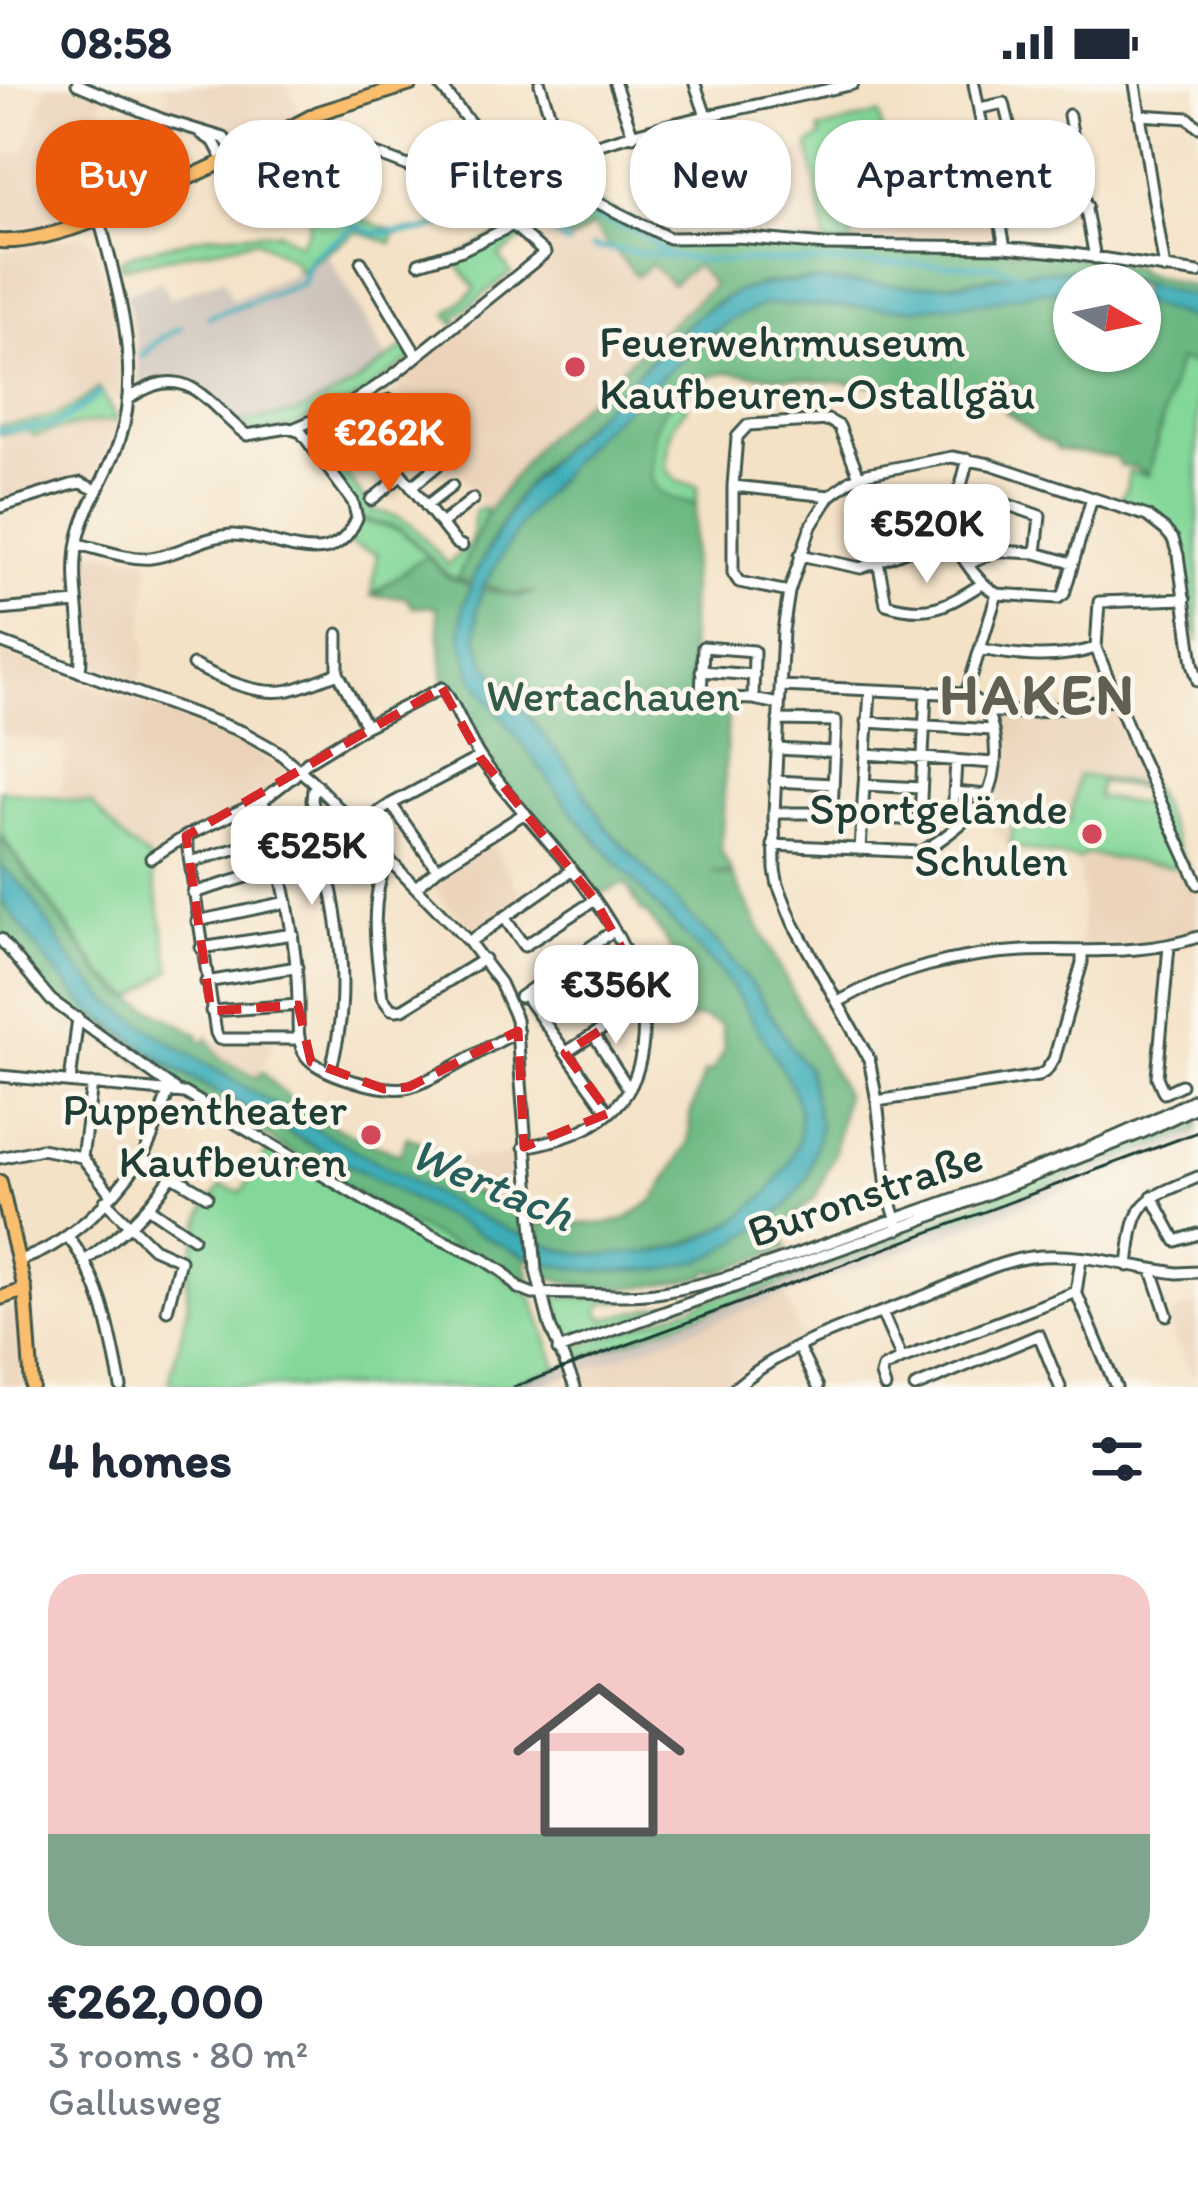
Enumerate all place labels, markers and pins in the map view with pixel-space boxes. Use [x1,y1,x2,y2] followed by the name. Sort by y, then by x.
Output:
[599,314,1035,420] place label: Feuerwehrmuseum Kaufbeuren-Ostallgäu
[562,354,588,380] marker: Feuerwehrmuseum Kaufbeuren-Ostallgäu
[305,393,473,495] pin: €262K
[843,484,1011,586] pin: €520K
[809,781,1068,887] place label: Sportgelände Schulen
[228,806,396,908] pin: €525K
[1079,821,1105,847] marker: Sportgelände Schulen
[532,945,700,1047] pin: €356K
[62,1082,347,1188] place label: Puppentheater Kaufbeuren
[358,1122,384,1148] marker: Puppentheater Kaufbeuren

